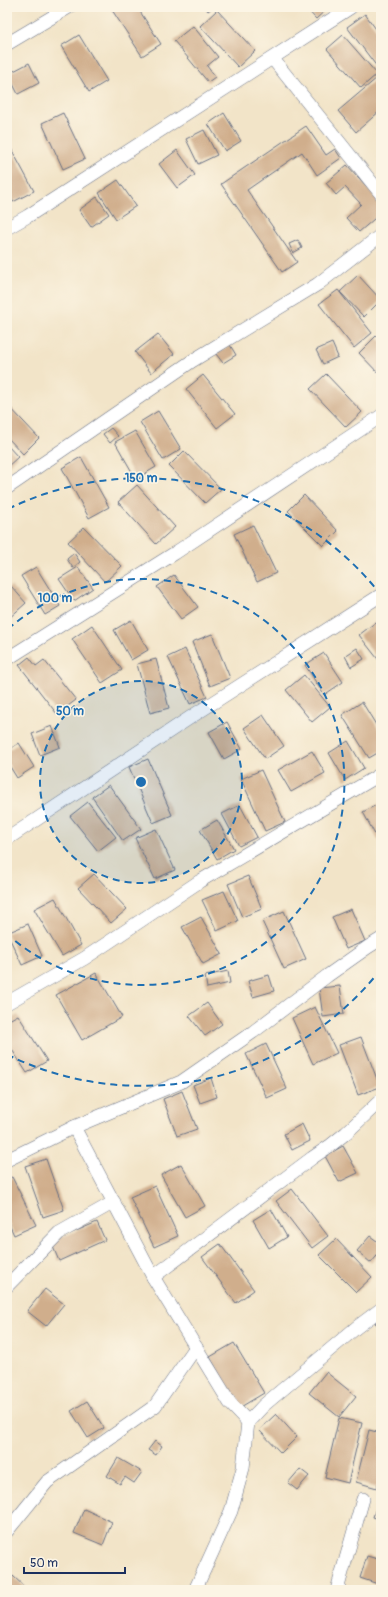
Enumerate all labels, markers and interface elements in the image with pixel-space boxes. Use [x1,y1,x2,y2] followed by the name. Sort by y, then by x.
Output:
[125,471,158,486] text: 150 m
[38,591,73,606] text: 100 m
[56,704,84,719] text: 50 m
[134,775,148,789] centre of rings
[24,1549,125,1575] scale bar
[30,1556,58,1571] text: 50 m

